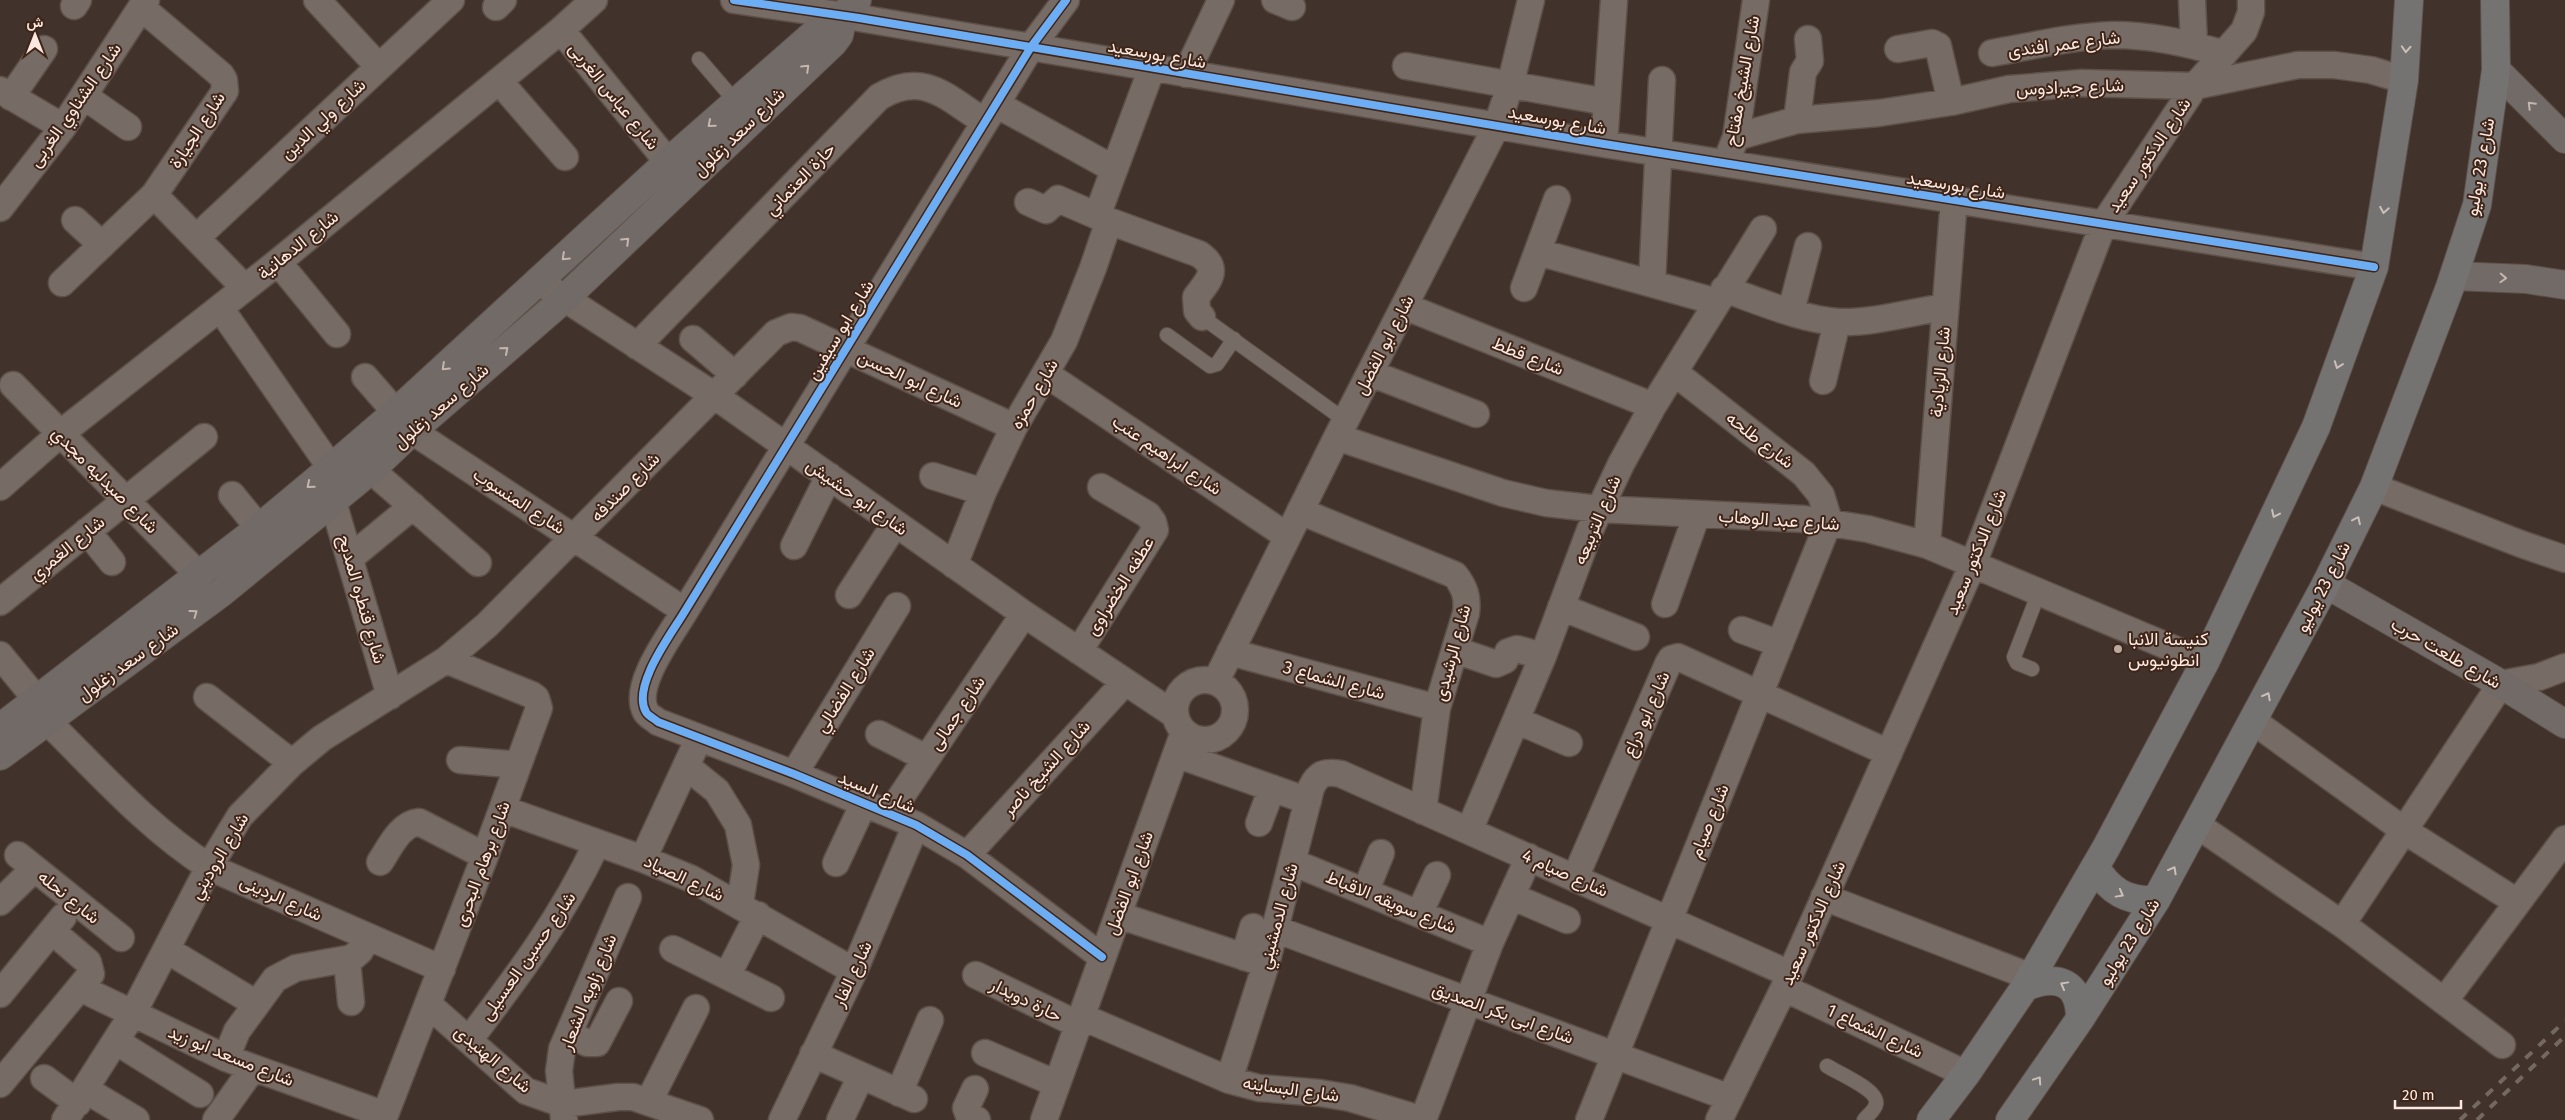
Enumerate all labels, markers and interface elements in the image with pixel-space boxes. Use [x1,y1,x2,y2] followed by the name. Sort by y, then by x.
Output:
[10,10,60,60] north arrow
[27,14,44,31] text: ش
[1720,14,1765,148] street label: شارع الشيخ مفتاح
[2007,26,2122,63] street label: شارع عمر افندى
[1106,35,1208,74] street label: شارع بورسعيد
[563,38,664,155] street label: شارع عباس الغربى
[24,39,129,174] street label: شارع الشناوي الغربى
[2401,45,2412,53] one-way arrow
[801,65,810,74] one-way arrow
[276,74,373,167] street label: شارع ولي الدين
[2016,74,2124,101] street label: شارع جيرادوس
[688,83,790,182] street label: شارع سعد زغلول
[164,88,231,173] street label: شارع الجيارة
[2103,93,2196,217] street label: شارع الدكتور سعيد
[1506,101,1608,140] street label: شارع بورسعيد
[2527,101,2536,110] one-way arrow
[2461,116,2500,218] street label: شارع 23 يوليو
[708,118,717,127] one-way arrow
[760,138,843,223] street label: حارة العتماني
[1905,166,2007,205] street label: شارع بورسعيد
[253,206,344,285] street label: شارع الدهانية
[2379,206,2390,214] one-way arrow
[620,238,629,247] one-way arrow
[561,251,570,260] one-way arrow
[2499,273,2507,283] one-way arrow
[801,276,879,385] street label: شارع ابو سيفين
[1349,291,1419,399] street label: شارع ابو الفضل
[1925,326,1956,418] street label: شارع الزيادية
[1489,332,1567,381] street label: شارع قطط
[854,345,966,414] street label: شارع ابو الحسن
[500,347,509,356] one-way arrow
[1005,355,1064,433] street label: شارع حمزه
[389,359,494,454] street label: شارع سعد زغلول
[2334,360,2344,369] one-way arrow
[442,361,451,370] one-way arrow
[1721,407,1798,474] street label: شارع طلحه
[1107,410,1226,501] street label: شارع ابراهيم عنب
[44,422,163,541] street label: شارع صيدليه مجدي
[586,448,665,527] street label: شارع صندفه
[801,454,912,541] street label: شارع ابو حشيش
[468,463,569,540] street label: شارع المنسوب
[1568,472,1627,568] street label: شارع التربيعه
[307,480,316,488] one-way arrow
[1941,486,2012,618] street label: شارع الدكتور سعيد
[1718,505,1840,536] street label: شارع عبد الوهاب
[2270,509,2281,518] one-way arrow
[25,511,112,588] street label: شارع الغمري
[2351,516,2361,525] one-way arrow
[332,532,391,666] street label: شارع قنطره المدبح
[1081,533,1159,639] street label: عطفه الخضراوى
[2291,538,2356,636] street label: شارع 23 يوليو
[1429,602,1476,704] street label: شارع الرشيدى
[188,610,198,619] one-way arrow
[2386,613,2505,694] street label: شارع طلعت حرب
[73,618,183,707] street label: شارع سعد زغلول
[2128,628,2208,671] place label: كنيسة الانبا انطونيوس
[810,643,883,739] street label: شارع الفضالي
[2112,643,2124,655] marker: كنيسة الانبا انطونيوس
[1280,656,1387,705] street label: شارع الشماع 3
[1617,668,1676,761] street label: شارع ابو دراع
[924,672,991,755] street label: شارع جمالى
[2260,692,2270,701] one-way arrow
[996,715,1096,822] street label: شارع الشيخ ناصر
[835,766,919,819] street label: شارع السيد
[1684,781,1735,862] street label: شارع صيام
[449,798,516,930] street label: شارع برهام البحرى
[185,809,257,905] street label: شارع الروديني
[1100,828,1159,938] street label: شارع ابو الفضل
[1518,844,1612,903] street label: شارع صيام 4
[640,850,727,907] street label: شارع الصياد
[1776,857,1851,989] street label: شارع الدكتور سعيد
[1253,861,1307,973] street label: شارع الدمشيني
[33,865,104,929] street label: شارع نحله
[1322,866,1459,939] street label: شارع سويقه الاقباط
[2167,866,2177,875] one-way arrow
[236,870,326,927] street label: شارع الردينى
[475,887,581,1025] street label: شارع حسين العسيلى
[2115,888,2124,898] one-way arrow
[2093,894,2165,990] street label: شارع 23 يوليو
[554,931,622,1055] street label: شارع زاويه الشعار
[827,938,878,1012] street label: شارع الفار
[986,973,1065,1027] street label: حارة دويدار
[1429,977,1577,1050] street label: شارع ابى بكر الصديق
[2060,981,2069,991] one-way arrow
[1823,999,1927,1064] street label: شارع الشماع 1
[449,1020,536,1098] street label: شارع الهنيدى
[164,1021,297,1092] street label: شارع مسعد ابو زيد
[1241,1071,1341,1108] street label: شارع البساينه
[2032,1076,2041,1086] one-way arrow
[2395,1078,2461,1110] scale bar
[2402,1086,2435,1104] text: 20 m

